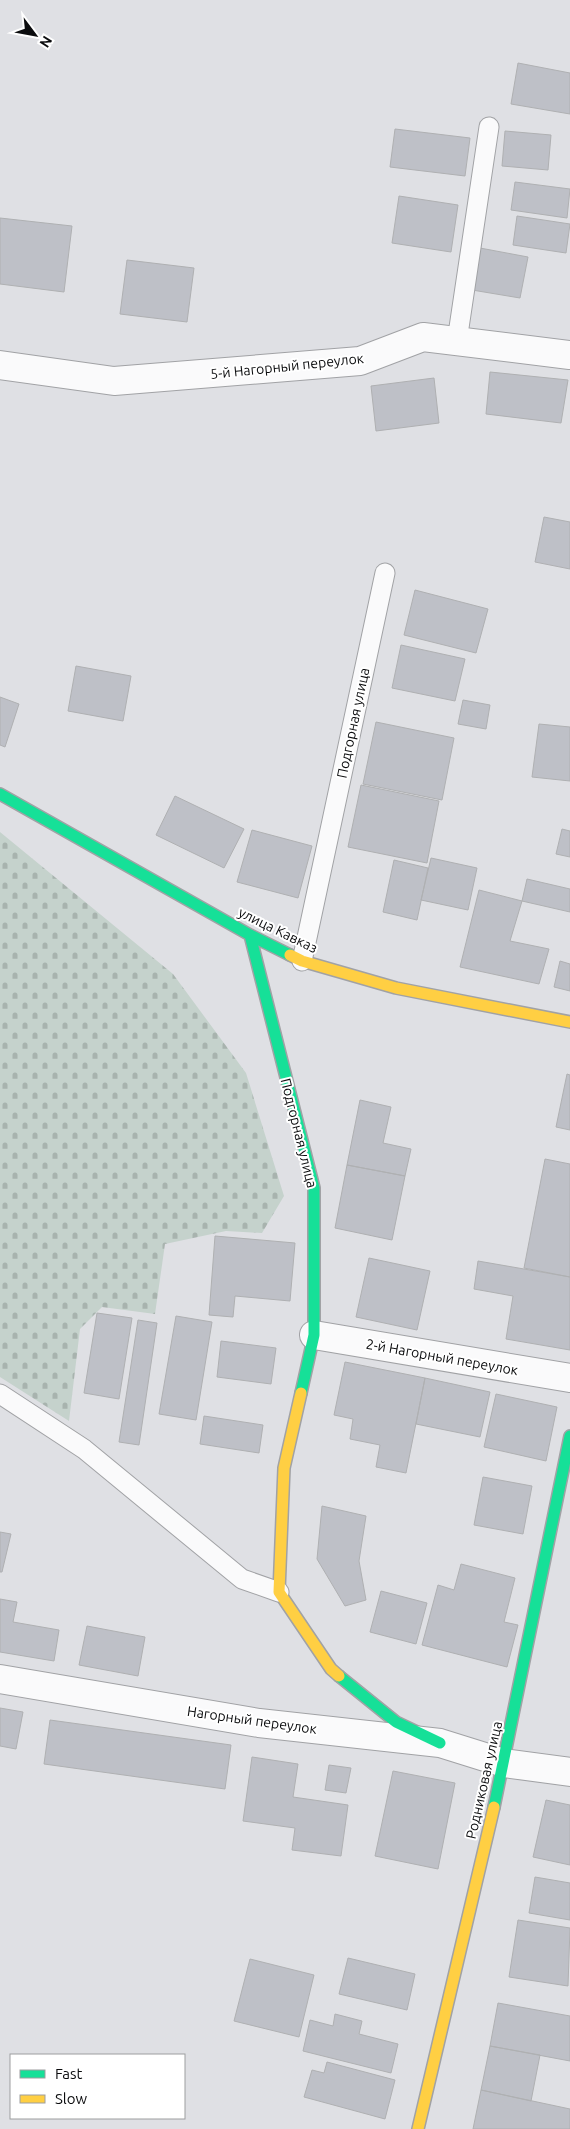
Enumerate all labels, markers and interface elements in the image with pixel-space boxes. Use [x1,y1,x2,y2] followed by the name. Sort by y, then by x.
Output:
[10,10,60,60] north arrow
[36,33,56,51] text: N
[209,350,365,382] street label: 5-й Нагорный переулок
[333,666,373,780] street label: Подгорная улица
[236,904,320,956] street label: улица Кавказ
[278,1076,320,1190] street label: Подгорная улица
[365,1336,519,1378] street label: 2-й Нагорный переулок
[186,1703,318,1737] street label: Нагорный переулок
[463,1720,505,1840] street label: Родниковая улица
[10,2054,185,2119] legend
[55,2065,83,2082] text: Fast
[55,2090,88,2107] text: Slow

